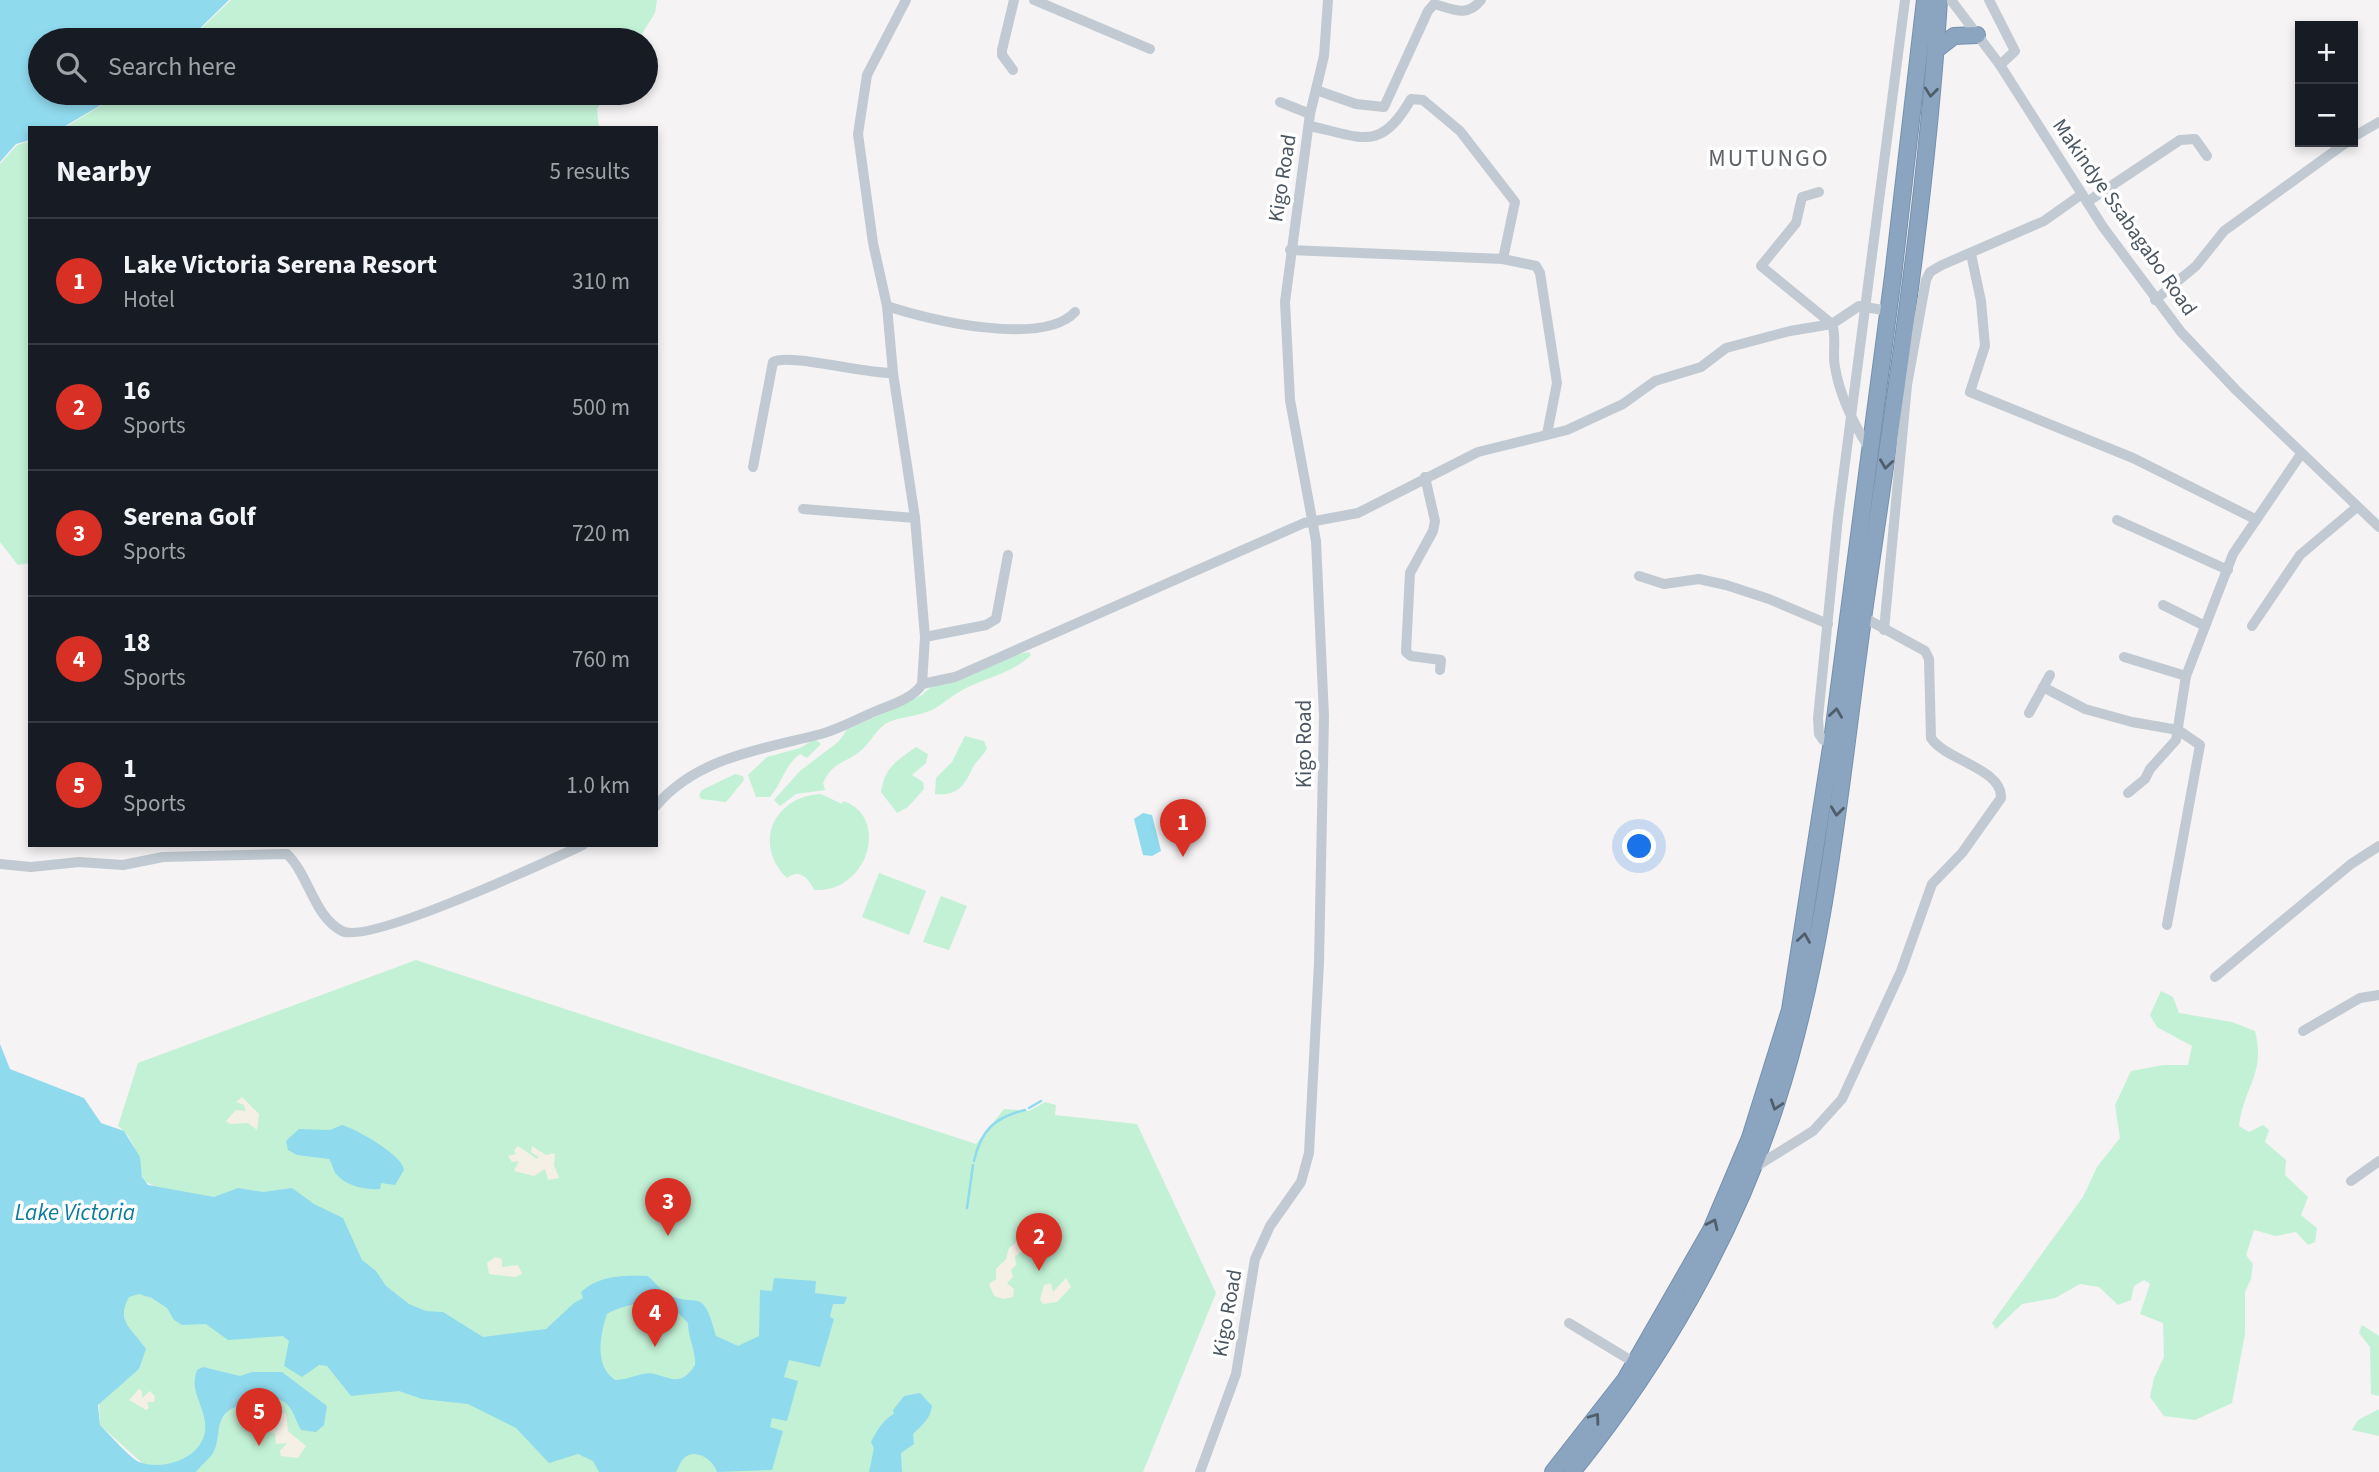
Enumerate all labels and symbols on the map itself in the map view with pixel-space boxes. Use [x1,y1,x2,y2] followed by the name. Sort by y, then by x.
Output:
[1924,87,1939,98] one-way arrow
[2045,112,2205,322] street label: Makindye Ssabagabo Road
[1260,132,1304,224] street label: Kigo Road
[1708,141,1830,176] district label: MUTUNGO
[1878,458,1893,470] one-way arrow
[1289,700,1319,788] street label: Kigo Road
[1829,707,1844,719] one-way arrow
[1160,799,1206,857] pin: 1
[1830,805,1845,817] one-way arrow
[1622,829,1656,863] your location
[1796,932,1811,944] one-way arrow
[1770,1098,1784,1111] one-way arrow
[645,1178,691,1236] pin: 3
[15,1196,135,1229] water label: Lake Victoria
[1016,1213,1062,1271] pin: 2
[1705,1219,1719,1231] one-way arrow
[1205,1267,1249,1359] street label: Kigo Road
[632,1289,678,1347] pin: 4
[236,1388,282,1446] pin: 5
[1587,1413,1600,1426] one-way arrow

